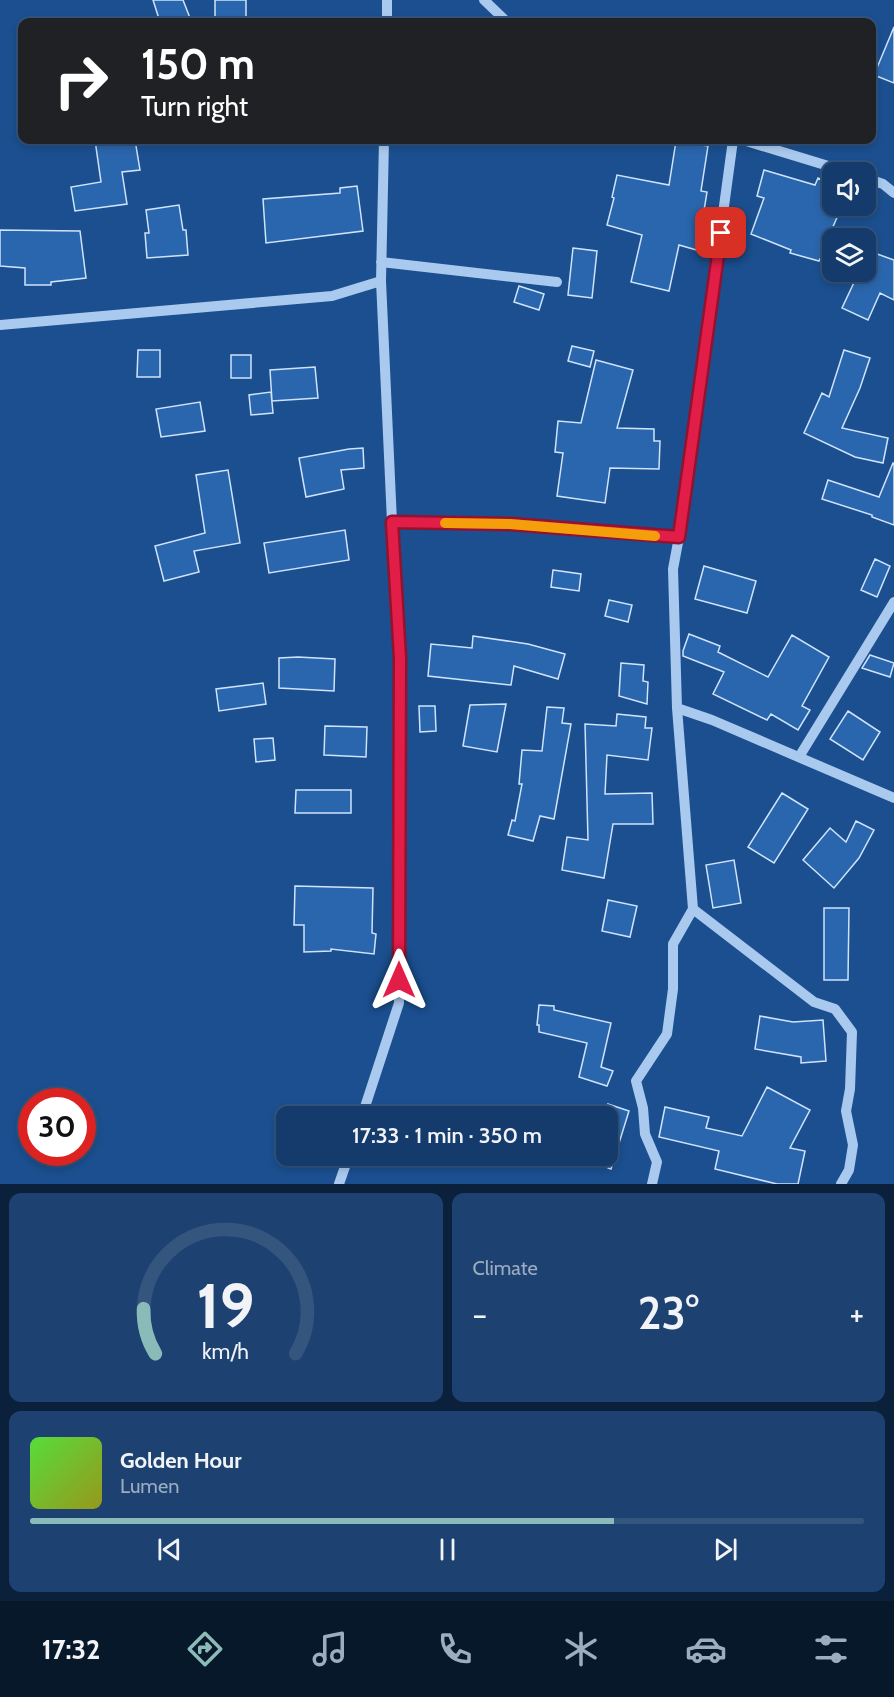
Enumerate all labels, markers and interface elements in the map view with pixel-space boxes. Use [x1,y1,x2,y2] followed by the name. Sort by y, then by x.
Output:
[141,38,255,90] text: 150 m
[42,42,120,120] icon: right
[141,90,248,123] text: Turn right
[822,162,876,282] map controls
[822,162,876,216] button: sound
[695,207,746,258] pin
[704,216,737,249] icon: arrive
[822,228,876,282] button: layers
[367,948,431,1012] position arrow
[18,1088,96,1166] speed limit sign: 30
[352,1122,542,1149] text: 17:33 · 1 min · 350 m
[473,1256,538,1280] text: Climate
[197,1268,255,1344] text: 19
[638,1286,699,1340] text: 23°
[473,1294,487,1334] text: −
[849,1294,864,1334] text: +
[202,1339,249,1365] text: km/h
[120,1447,241,1474] text: Golden Hour
[120,1474,179,1498] text: Lumen
[153,1533,186,1566] icon: previous
[431,1533,464,1566] icon: pause
[709,1533,742,1566] icon: next
[184,1628,226,1670] icon: directions
[309,1628,351,1670] icon: music
[434,1628,476,1670] icon: phone
[560,1628,602,1670] icon: climate
[685,1628,727,1670] icon: car
[810,1628,852,1670] icon: filters
[42,1633,100,1666] text: 17:32

